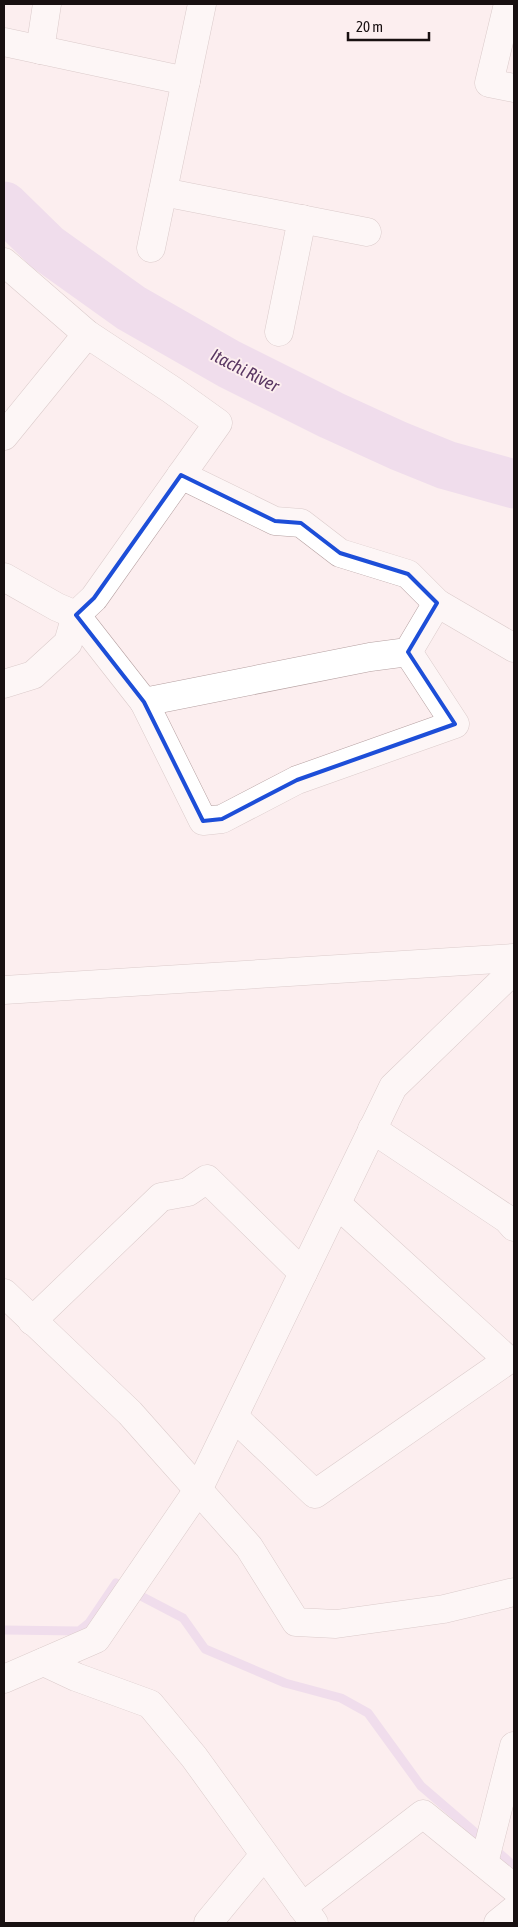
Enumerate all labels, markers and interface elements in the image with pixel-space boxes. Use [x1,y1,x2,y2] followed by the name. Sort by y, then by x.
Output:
[348,10,429,42] scale bar
[356,18,383,35] text: 20 m
[207,344,283,396] water label: Itachi River

